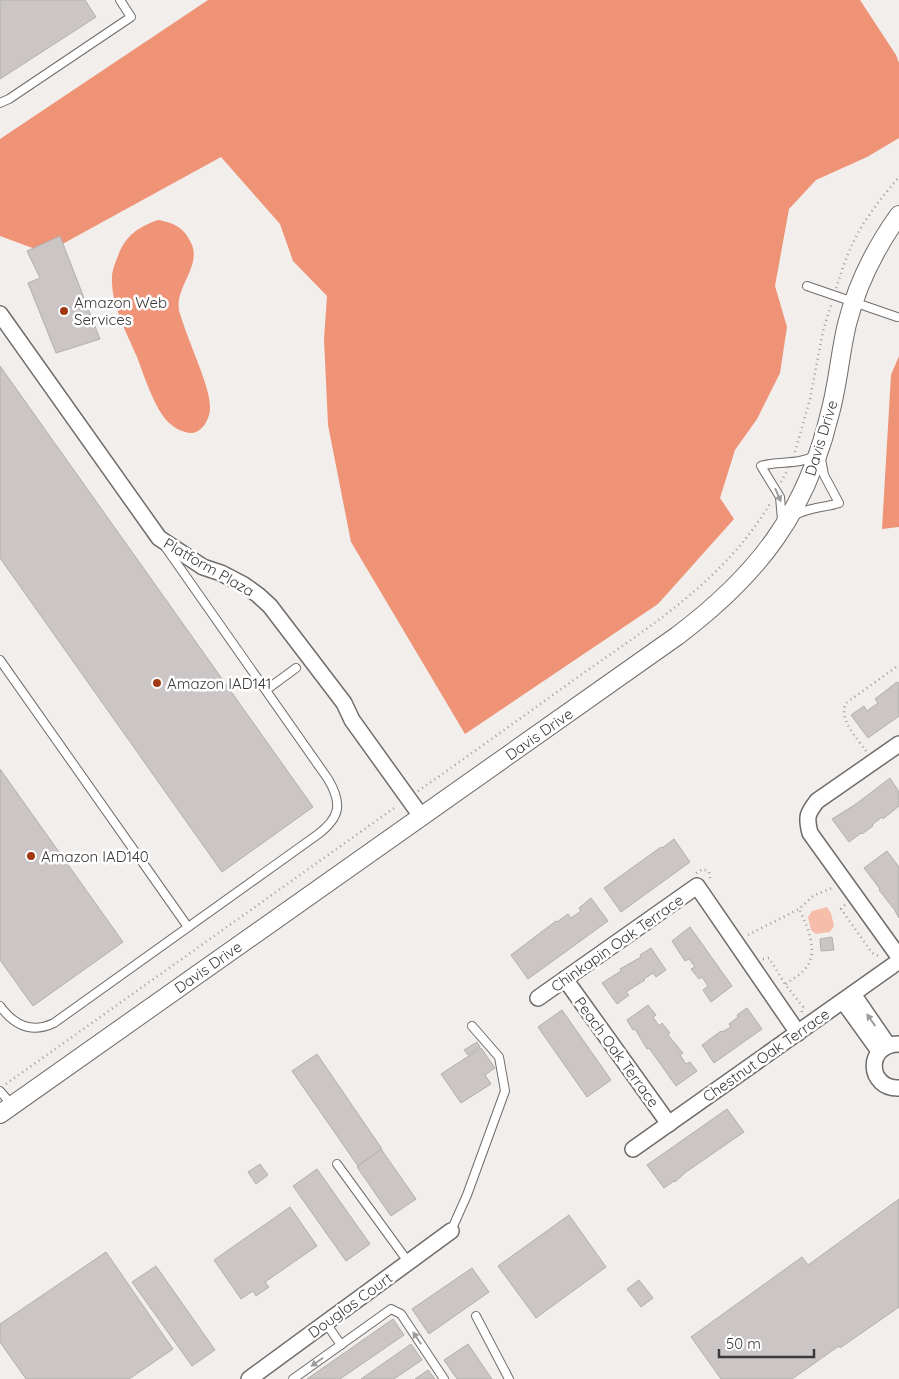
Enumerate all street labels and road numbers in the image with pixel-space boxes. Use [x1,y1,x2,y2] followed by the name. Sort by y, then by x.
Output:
[801,398,841,478] street label: Davis Drive
[160,533,258,601] street label: Platform Plaza
[502,704,576,764] street label: Davis Drive
[547,890,687,996] street label: Chinkapin Oak Terrace
[171,937,245,997] street label: Davis Drive
[571,993,663,1111] street label: Peach Oak Terrace
[699,1004,833,1106] street label: Chestnut Oak Terrace
[304,1268,396,1342] street label: Douglas Court

